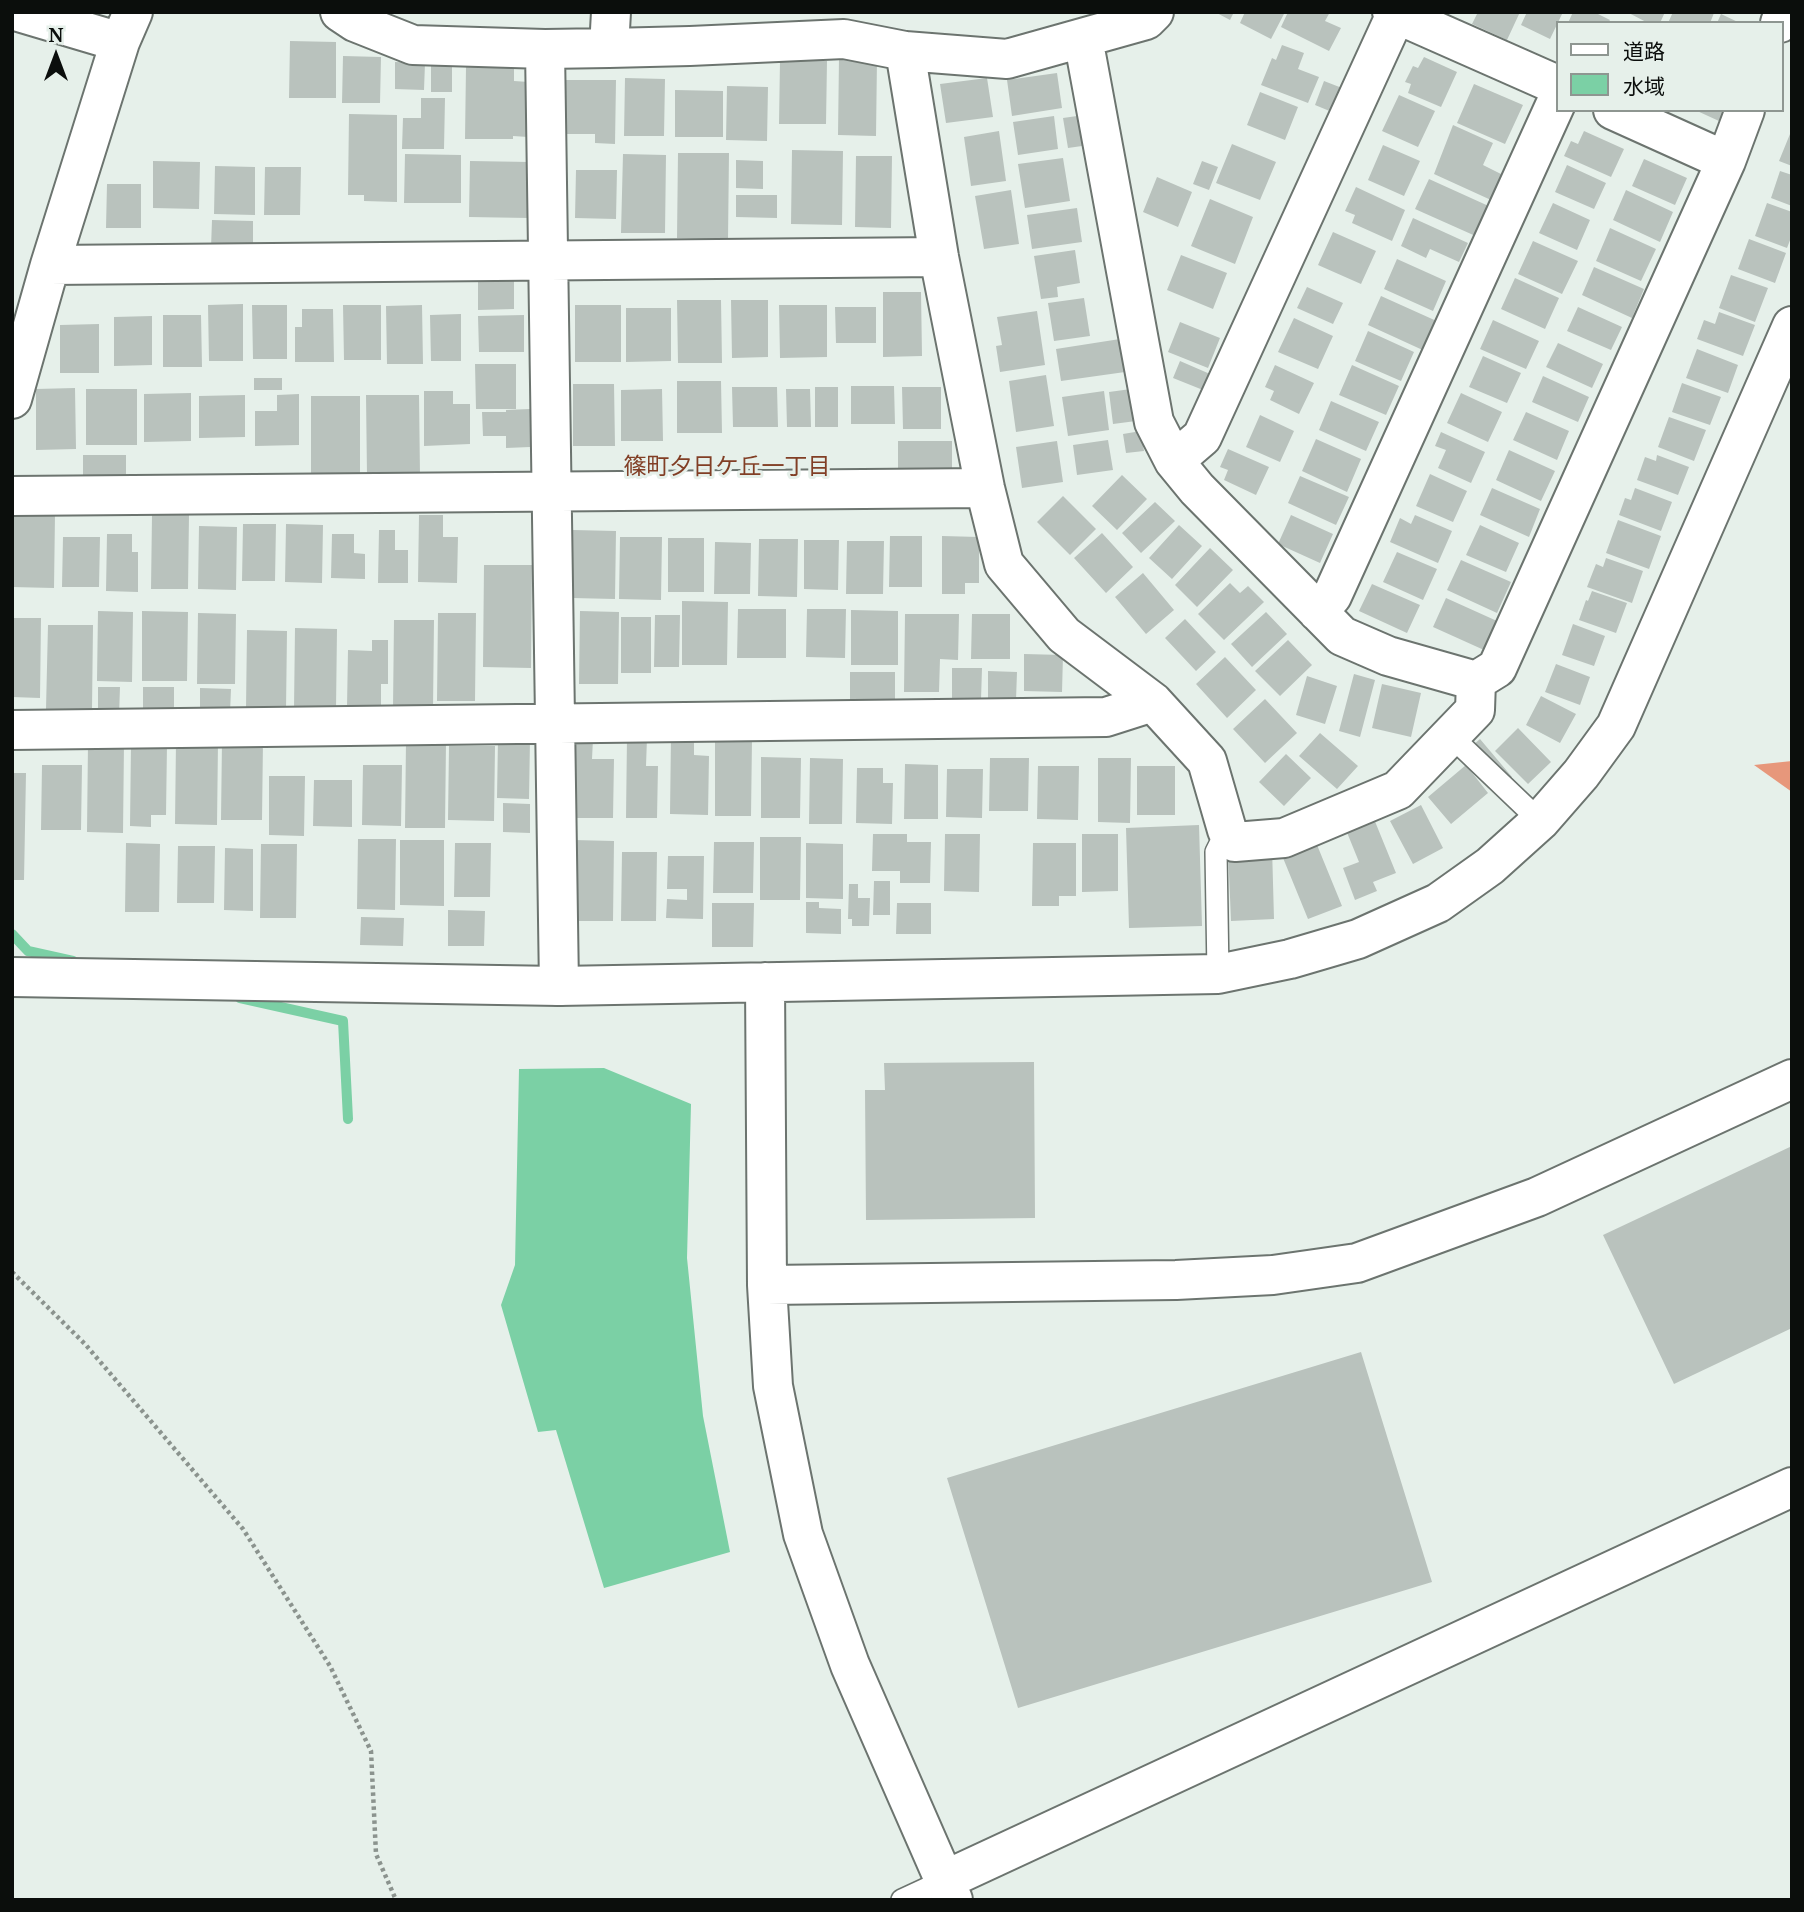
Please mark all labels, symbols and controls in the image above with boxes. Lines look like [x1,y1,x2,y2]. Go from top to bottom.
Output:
north arrow [21,21,91,91]
legend [1556,21,1783,112]
text: N [49,22,63,48]
text: 道路 [1623,37,1665,65]
text: 水域 [1623,72,1665,100]
district label: 篠町夕日ケ丘一丁目 [624,453,830,481]

